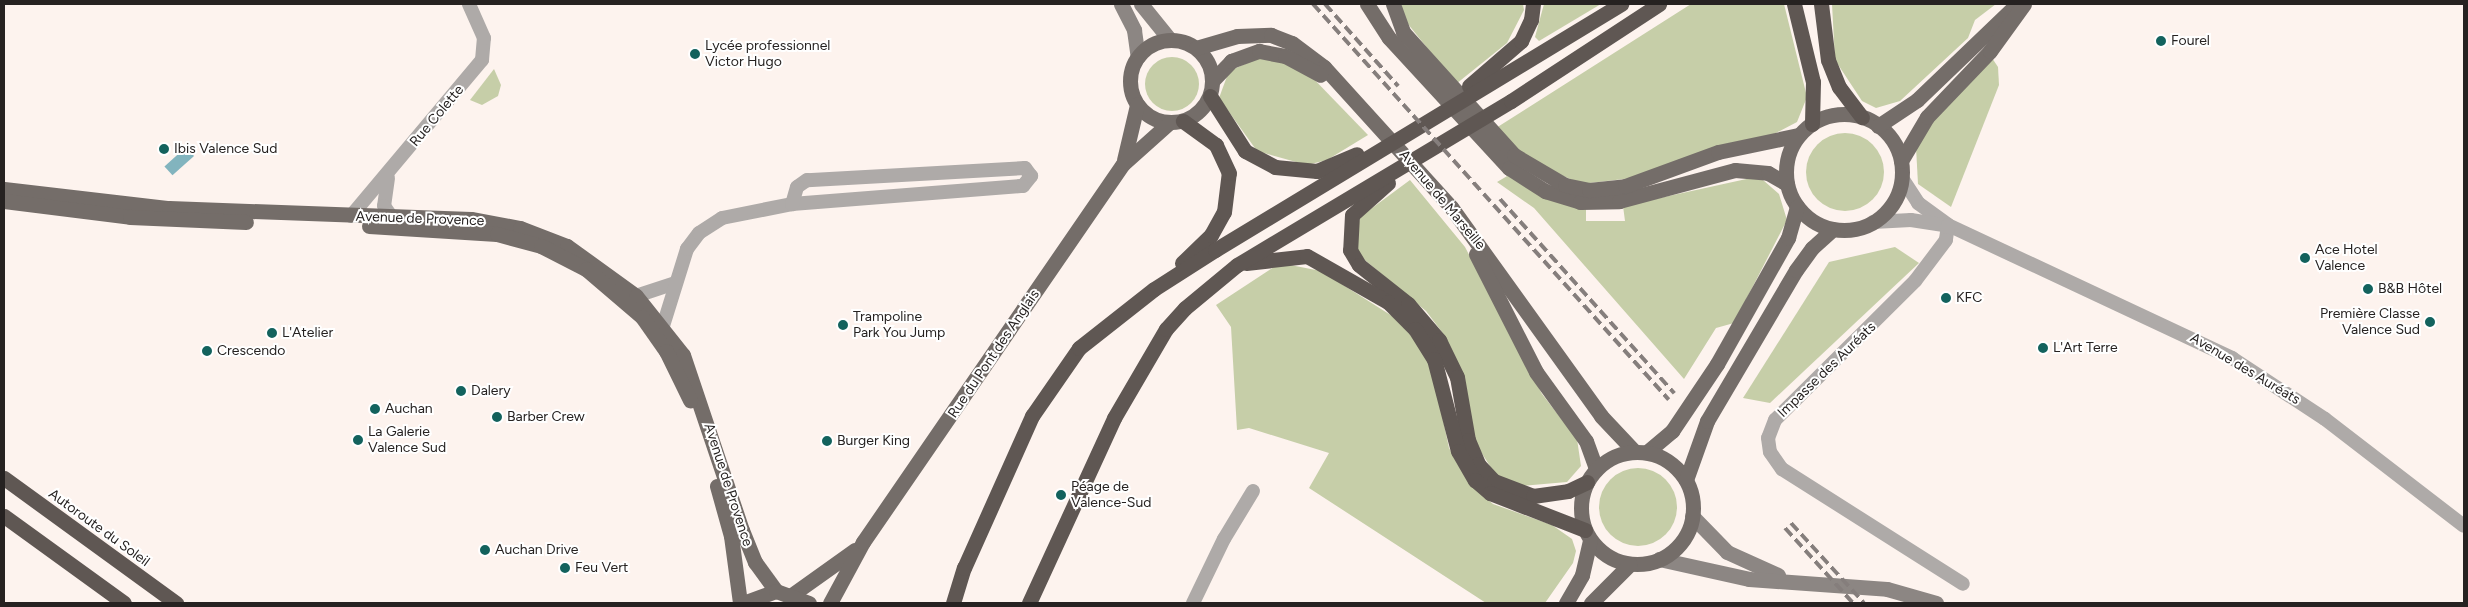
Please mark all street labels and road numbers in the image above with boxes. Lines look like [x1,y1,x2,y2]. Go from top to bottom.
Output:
street label: Rue Colette [407,82,467,150]
street label: Avenue de Marseille [1395,147,1489,253]
street label: Avenue de Provence [355,208,485,230]
street label: Rue du Pont des Anglais [945,287,1043,421]
street label: Impasse des Auréats [1775,319,1879,421]
street label: Avenue des Auréats [2187,330,2303,408]
street label: Avenue de Provence [700,421,756,549]
street label: Autoroute du Soleil [45,486,153,570]

